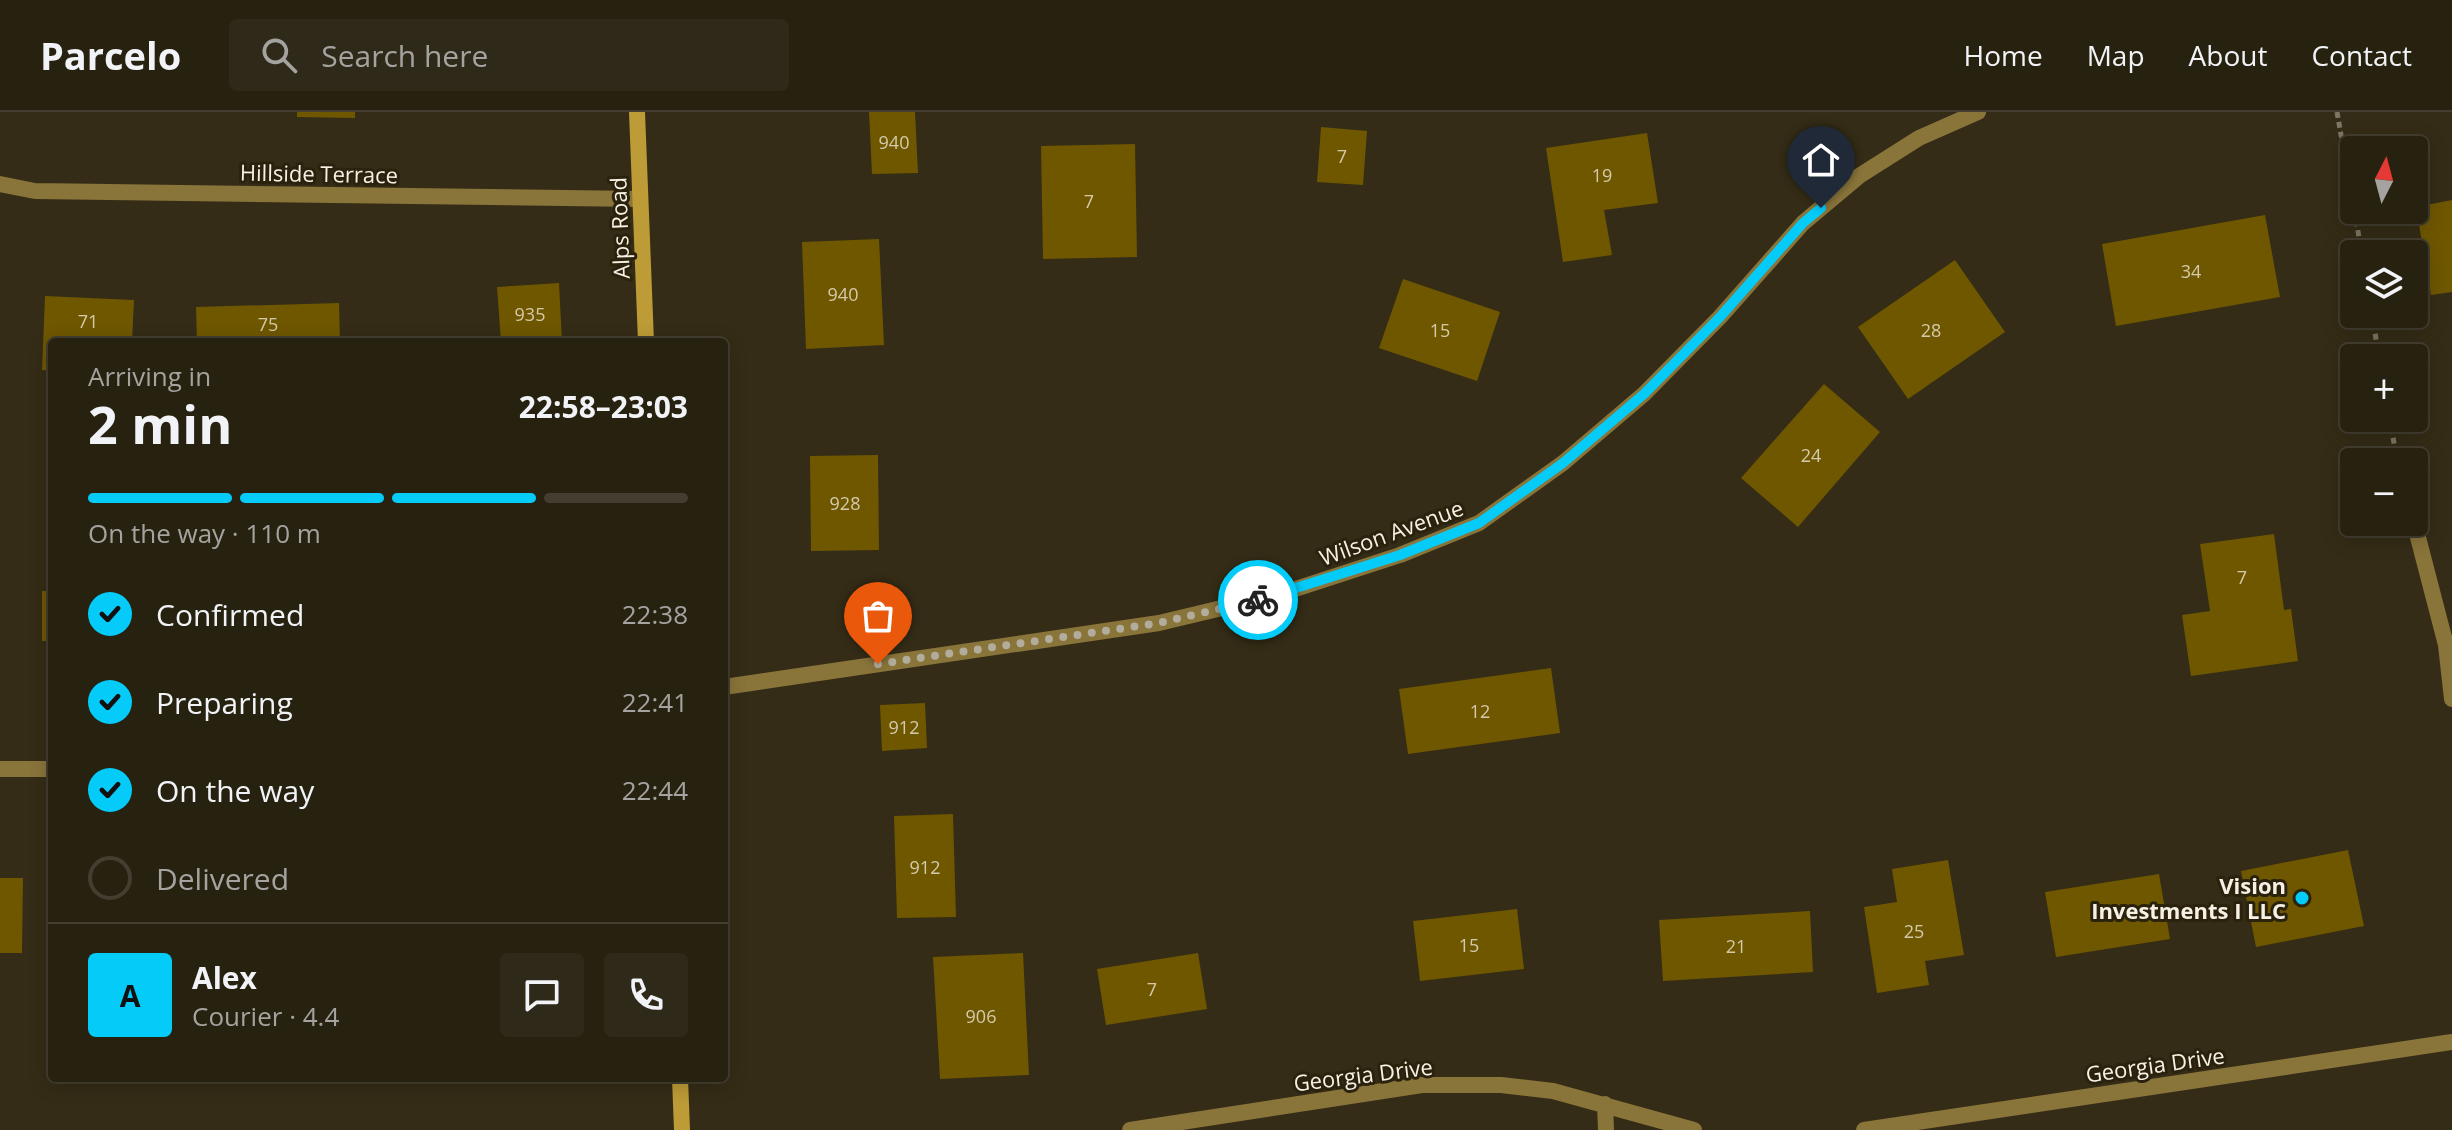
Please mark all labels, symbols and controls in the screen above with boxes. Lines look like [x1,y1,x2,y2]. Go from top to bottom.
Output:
search box [229,19,789,91]
text: Parcelo [40,29,181,81]
icon: search [257,33,301,77]
text: Search here [321,35,488,76]
text: Home [1964,36,2043,74]
text: Map [2087,36,2145,74]
text: About [2189,36,2267,74]
text: Contact [2311,36,2412,74]
pin [1787,126,1855,208]
house number: 940 [879,130,909,154]
north arrow [2340,136,2428,224]
map controls [2340,136,2428,536]
icon: home [1799,138,1843,182]
house number: 7 [1337,144,1347,168]
street label: Hillside Terrace [240,157,398,189]
house number: 19 [1592,163,1612,187]
street label: Alps Road [602,177,636,279]
house number: 7 [1084,189,1094,213]
button: layers [2340,240,2428,328]
house number: 34 [2181,259,2201,283]
house number: 940 [828,282,858,306]
house number: 935 [515,302,545,326]
house number: 71 [78,309,98,333]
house number: 75 [258,312,278,336]
house number: 15 [1430,318,1450,342]
house number: 28 [1921,318,1941,342]
button: + [2340,344,2428,432]
text: Arriving in [88,358,211,394]
text: 22:58–23:03 [519,386,688,427]
text: 2 min [88,388,232,459]
house number: 24 [1801,443,1821,467]
button: − [2340,448,2428,536]
house number: 928 [830,491,860,515]
street label: Wilson Avenue [1315,492,1467,572]
text: On the way · 110 m [88,515,321,551]
courier [1218,560,1298,640]
house number: 7 [2237,565,2247,589]
icon: bike [1236,578,1280,622]
pin [844,582,912,664]
icon: check [88,592,132,636]
text: Confirmed [156,594,304,635]
icon: bag [856,594,900,638]
text: 22:38 [622,596,688,632]
icon: check [88,680,132,724]
text: Preparing [156,682,293,723]
text: 22:41 [622,684,688,720]
house number: 12 [1470,699,1490,723]
house number: 912 [889,715,919,739]
icon: check [88,768,132,812]
text: On the way [156,770,314,811]
text: 22:44 [622,772,688,808]
house number: 912 [910,855,940,879]
text: Delivered [156,858,289,899]
place label: Vision Investments I LLC [2091,870,2286,925]
marker: Vision Investments I LLC [2293,889,2311,907]
house number: 25 [1904,919,1924,943]
house number: 15 [1459,933,1479,957]
house number: 21 [1726,934,1746,958]
button: chat [500,953,584,1037]
button: phone [604,953,688,1037]
text: Alex [192,957,257,998]
text: A [120,975,140,1016]
house number: 7 [1147,977,1157,1001]
text: Courier · 4.4 [192,998,339,1034]
house number: 906 [966,1004,996,1028]
street label: Georgia Drive [2084,1039,2226,1089]
street label: Georgia Drive [1292,1051,1434,1097]

